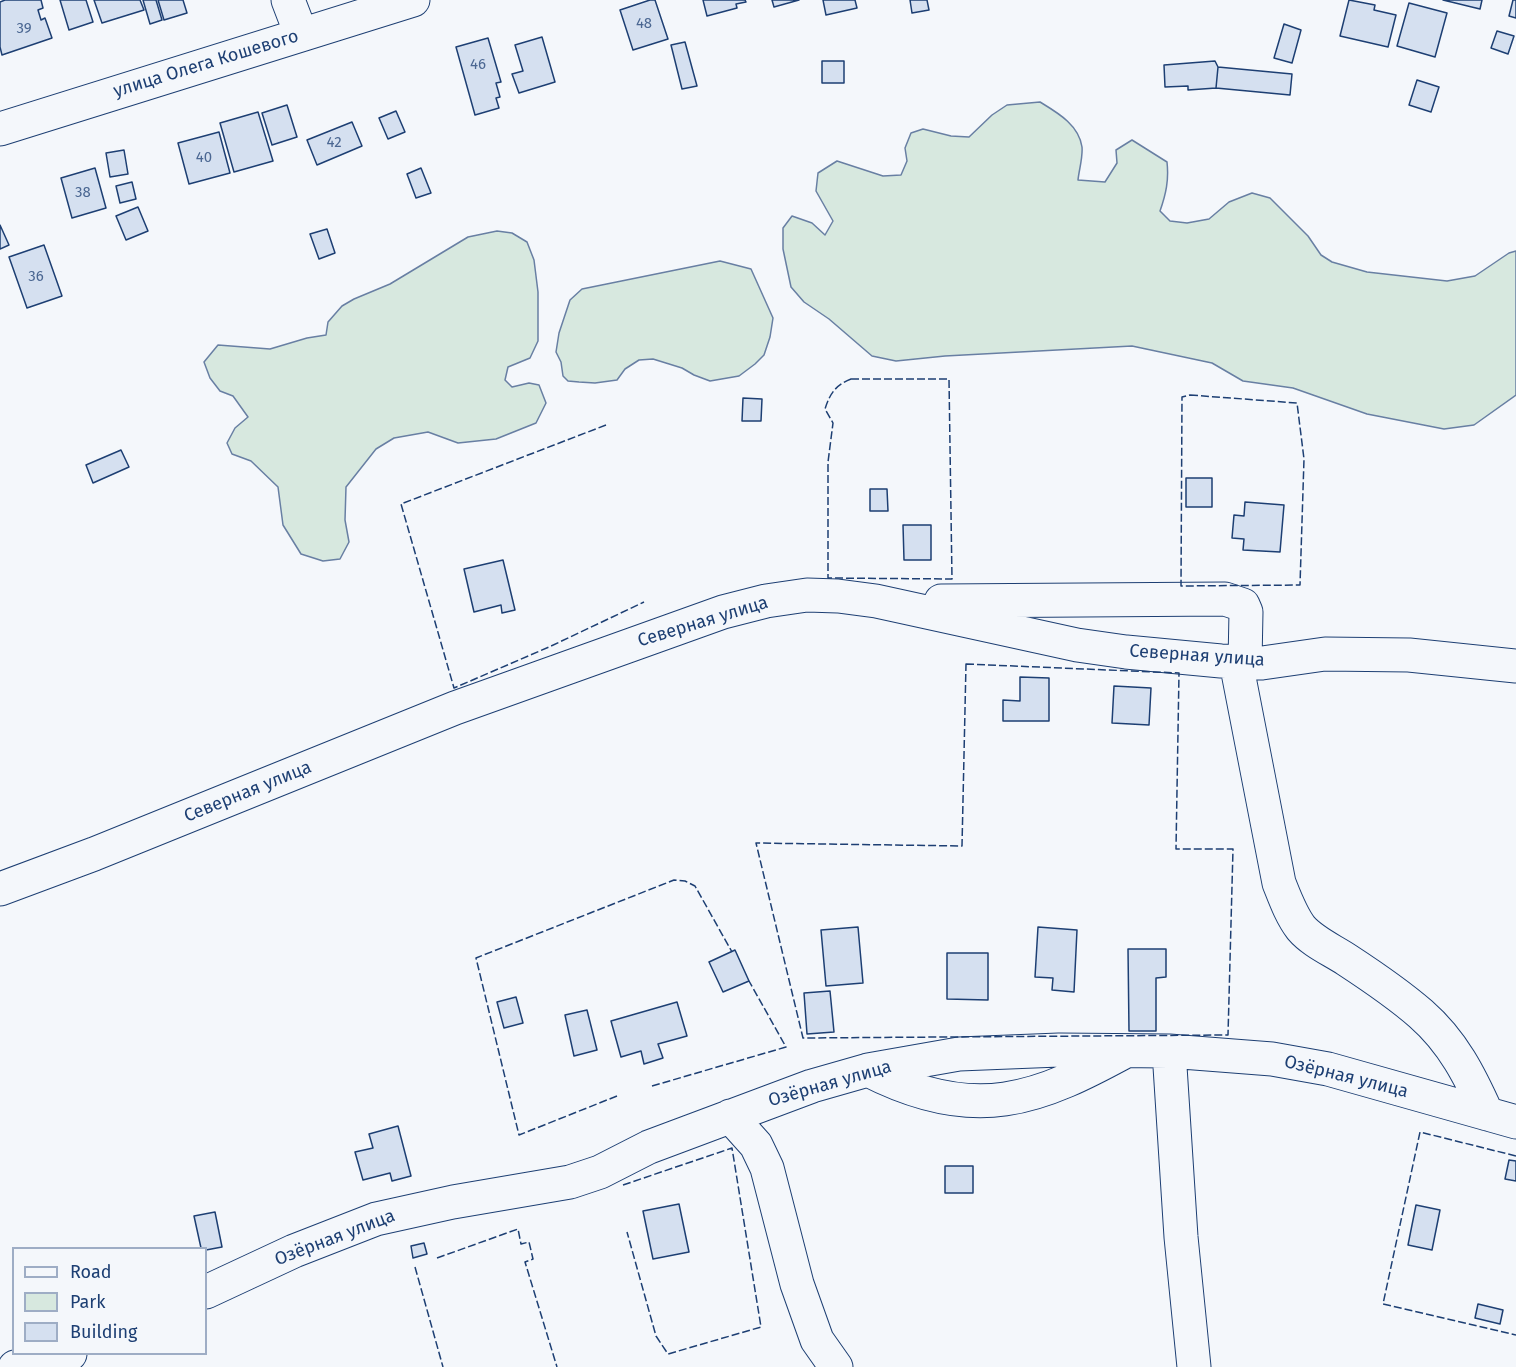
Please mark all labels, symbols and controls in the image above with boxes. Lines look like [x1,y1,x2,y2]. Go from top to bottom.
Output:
house number: 48 [636,15,652,33]
house number: 39 [16,20,32,38]
street label: улица Олега Кошевого [111,26,301,102]
house number: 46 [470,56,486,74]
house number: 42 [326,134,342,152]
house number: 40 [196,149,212,167]
house number: 38 [75,184,91,202]
house number: 36 [28,268,44,286]
street label: Северная улица [635,592,771,652]
street label: Северная улица [1129,641,1265,671]
street label: Северная улица [181,757,315,827]
street label: Озёрная улица [1282,1051,1410,1103]
street label: Озёрная улица [766,1056,894,1112]
street label: Озёрная улица [272,1205,398,1271]
legend [12,1247,207,1355]
text: Road [70,1261,112,1283]
text: Park [70,1291,105,1313]
text: Building [70,1321,137,1343]

